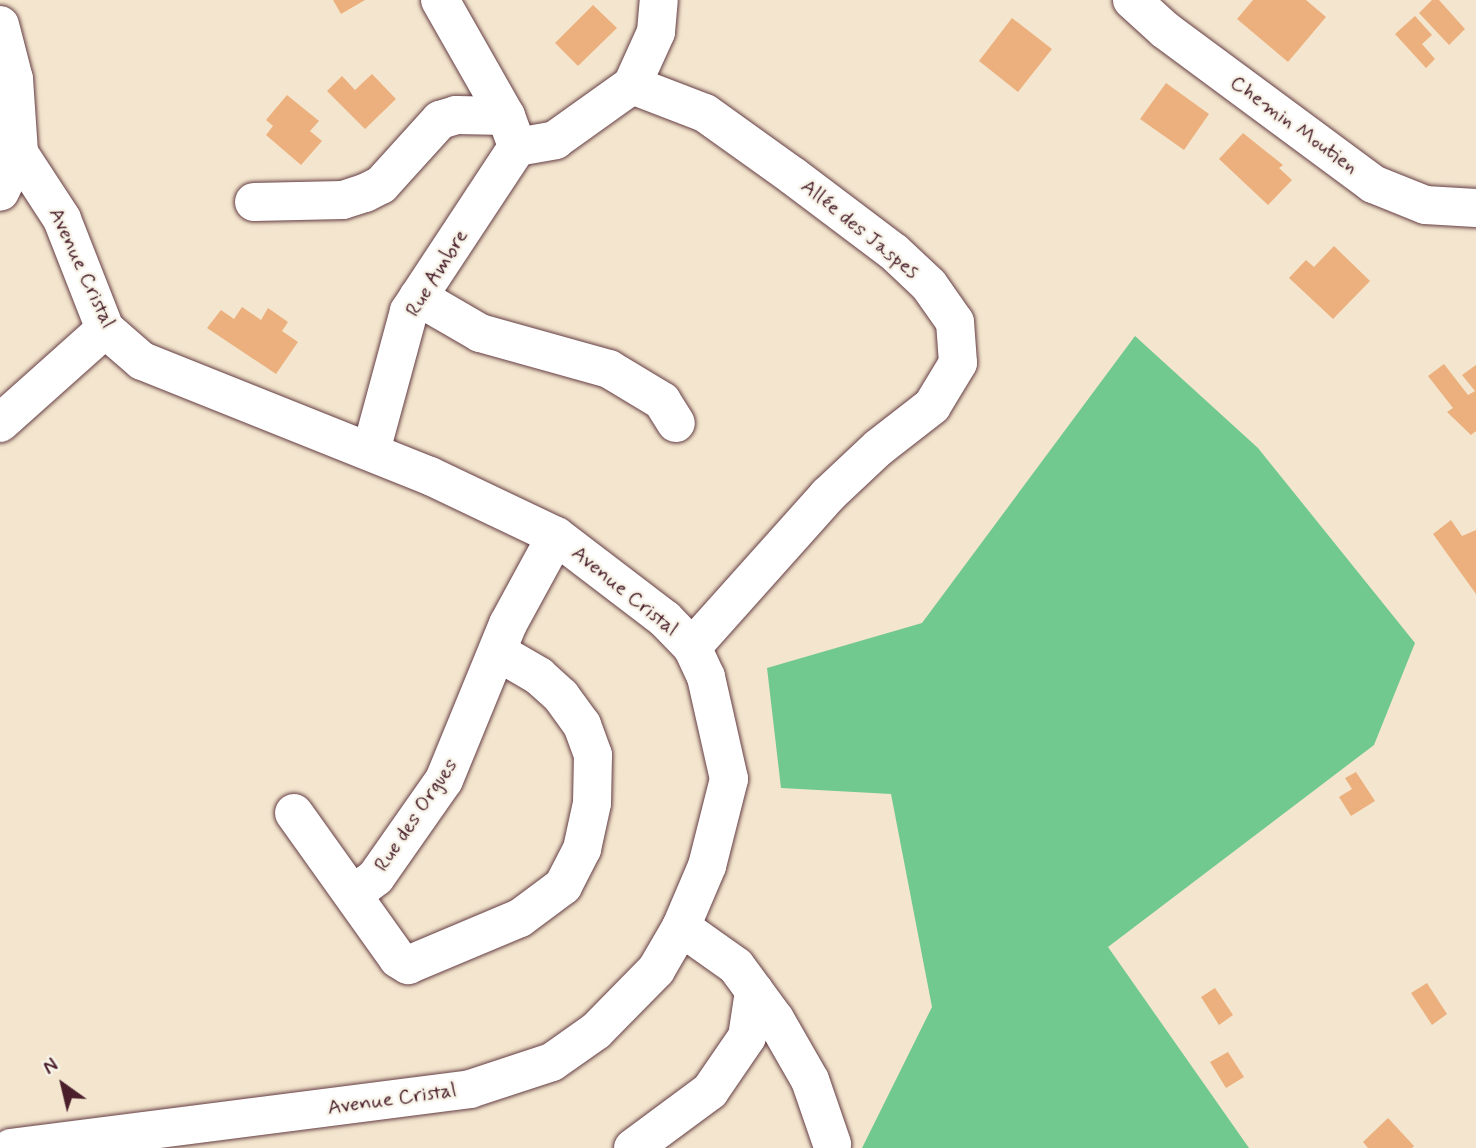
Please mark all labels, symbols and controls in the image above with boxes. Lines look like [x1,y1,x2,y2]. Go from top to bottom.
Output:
street label: Chemin Moutien [1226,71,1362,179]
street label: Allée des Jaspes [796,174,924,284]
street label: Avenue Cristal [43,204,121,332]
street label: Rue Ambre [400,224,474,322]
street label: Avenue Cristal [567,540,683,642]
street label: Rue des Orgues [369,754,463,876]
north arrow [28,1050,98,1120]
text: N [39,1053,63,1081]
street label: Avenue Cristal [326,1077,458,1121]

